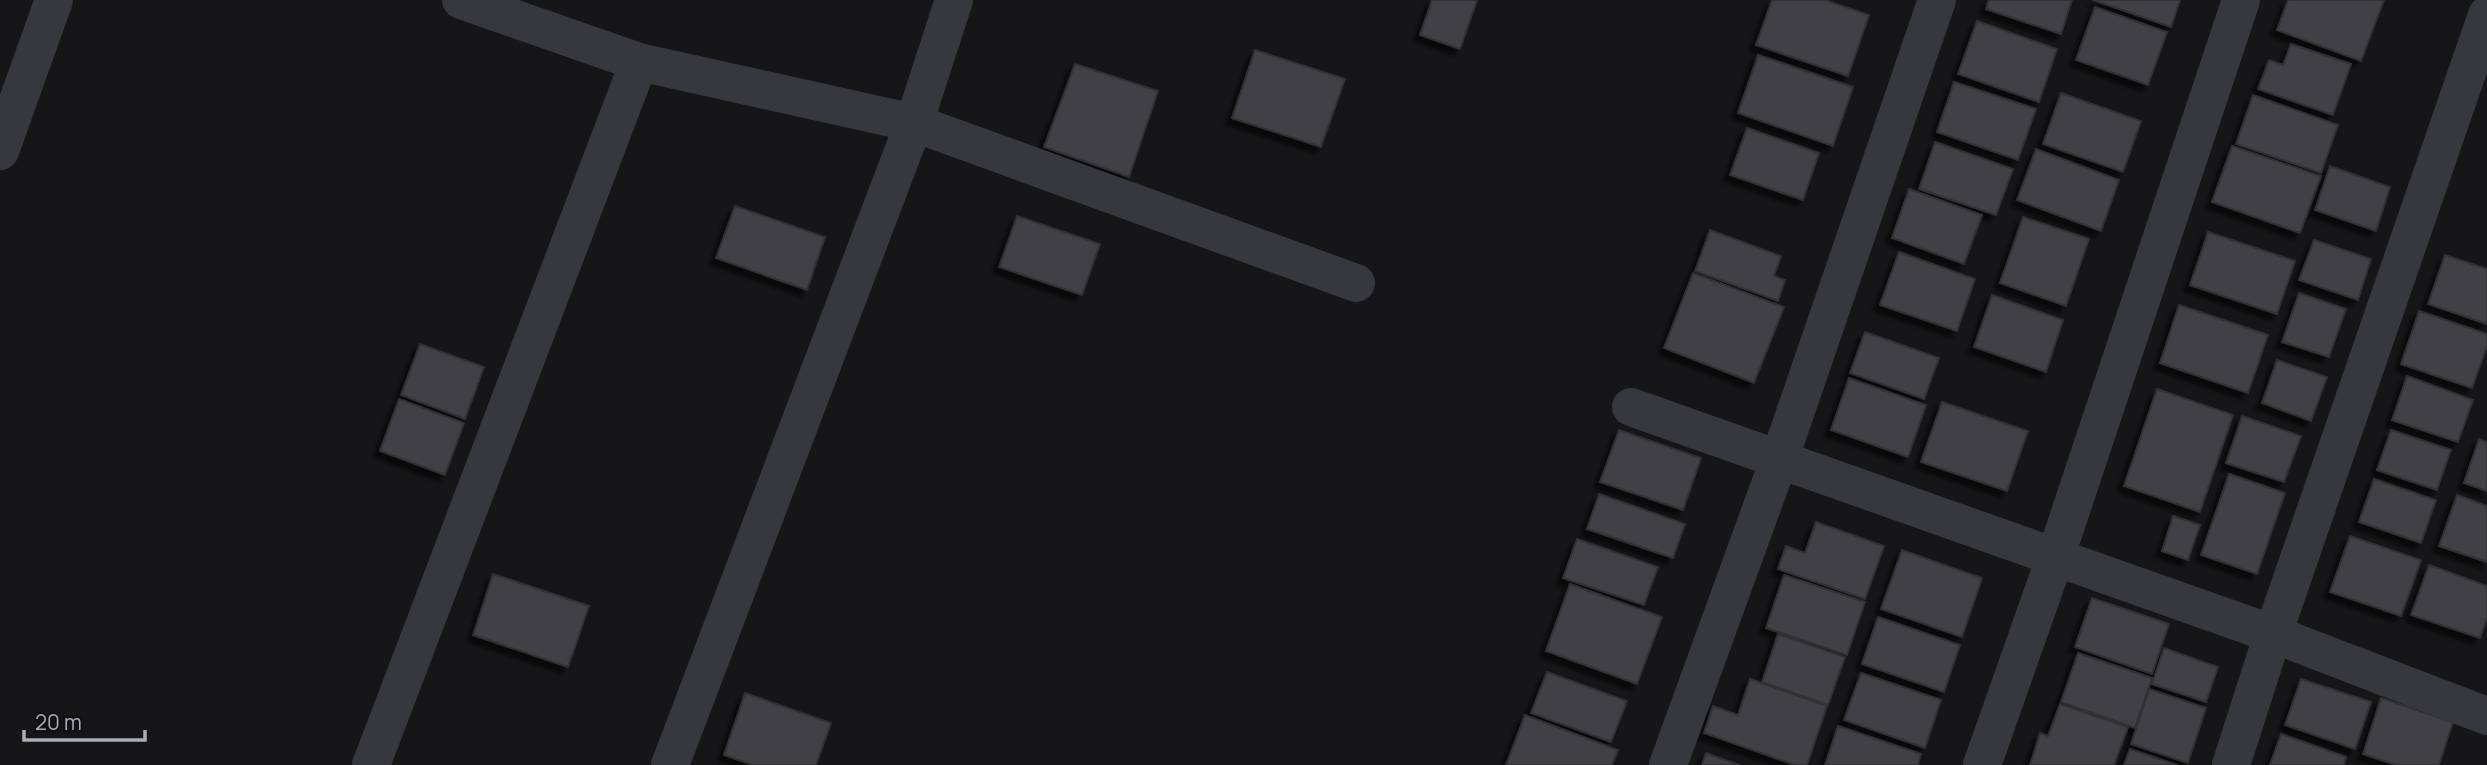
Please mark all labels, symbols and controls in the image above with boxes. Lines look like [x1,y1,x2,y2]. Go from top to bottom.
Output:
scale bar [24,698,145,742]
text: 20 m [35,708,82,736]

